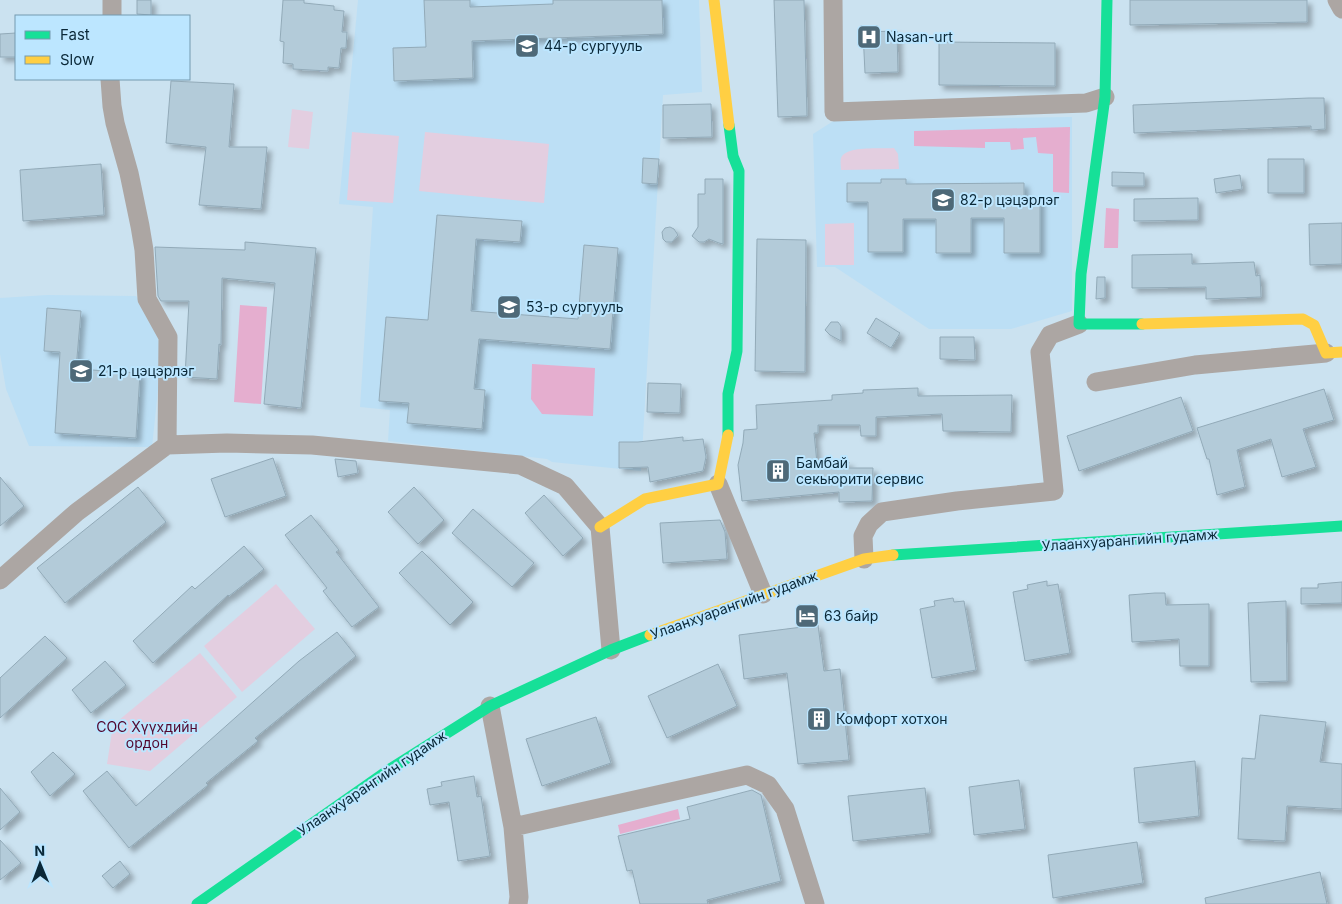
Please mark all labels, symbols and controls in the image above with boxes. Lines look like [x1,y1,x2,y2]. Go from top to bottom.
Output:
legend [15,15,190,80]
hospital icon: Nasan-urt [856,24,882,50]
text: Fast [60,25,90,44]
place label: Nasan-urt [886,28,953,45]
school or university icon: 44-р сургууль [514,33,540,59]
place label: 44-р сургууль [544,37,643,54]
text: Slow [60,50,94,69]
school or university icon: 82-р цэцэрлэг [930,187,956,213]
place label: 82-р цэцэрлэг [960,191,1059,208]
school or university icon: 53-р сургууль [496,294,522,320]
place label: 53-р сургууль [526,298,624,315]
school or university icon: 21-р цэцэрлэг [68,358,94,384]
place label: 21-р цэцэрлэг [98,362,194,379]
place label: Бамбай секьюрити сервис [796,454,924,487]
building icon: Бамбай секьюрити сервис [765,458,791,484]
street label: Улаанхуарангийн гудамж [1041,525,1219,554]
street label: Улаанхуарангийн гудамж [648,566,820,643]
hotel icon: 63 байр [794,603,820,629]
place label: 63 байр [824,607,878,624]
building icon: Комфорт хотхон [806,706,832,732]
place label: Комфорт хотхон [836,710,948,727]
park label: СОС Хүүхдийн ордон [96,718,198,751]
street label: Улаанхуарангийн гудамж [294,726,450,839]
north arrow [15,839,65,889]
text: N [34,842,45,859]

